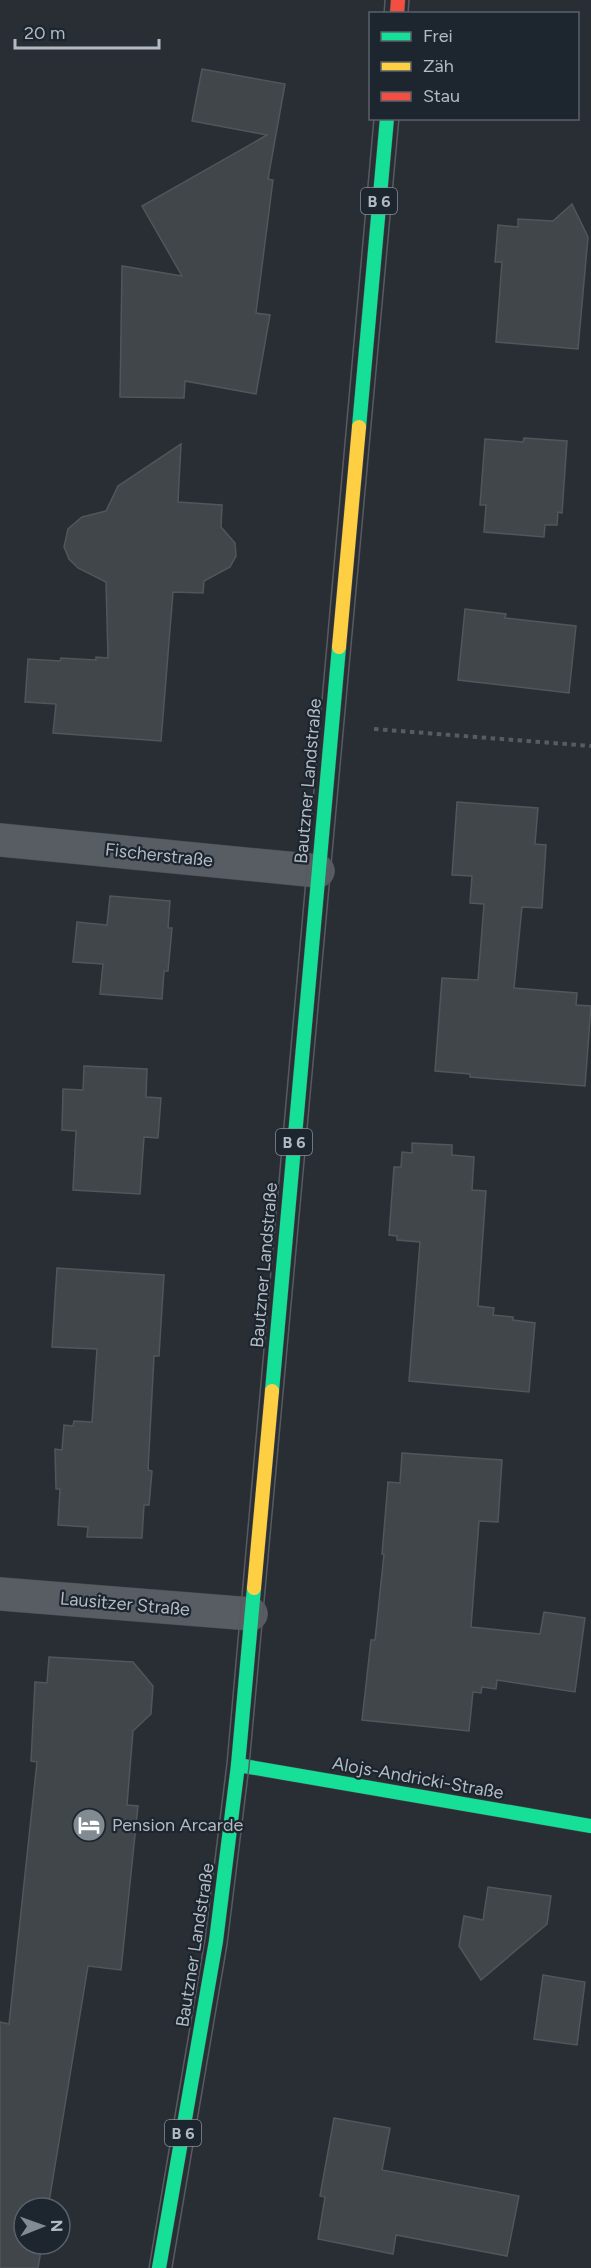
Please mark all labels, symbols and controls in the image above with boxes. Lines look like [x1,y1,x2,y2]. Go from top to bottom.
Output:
scale bar [15,12,159,50]
legend [369,12,579,120]
text: 20 m [24,22,65,44]
text: Frei [423,25,453,47]
text: Zäh [423,55,454,77]
text: Stau [423,85,460,107]
road number: B 6 [361,188,397,214]
street label: Bautzner Landstraße [290,697,326,865]
street label: Fischerstraße [104,838,214,872]
road number: B 6 [276,1129,312,1155]
street label: Bautzner Landstraße [246,1181,282,1349]
street label: Lausitzer Straße [59,1587,191,1621]
street label: Alojs-Andricki-Straße [331,1752,506,1804]
hotel icon: Pension Arcarde [71,1807,107,1843]
place label: Pension Arcarde [112,1814,243,1836]
street label: Bautzner Landstraße [171,1861,219,2029]
road number: B 6 [165,2120,201,2146]
north arrow [12,2196,72,2256]
text: N [47,2219,66,2232]

